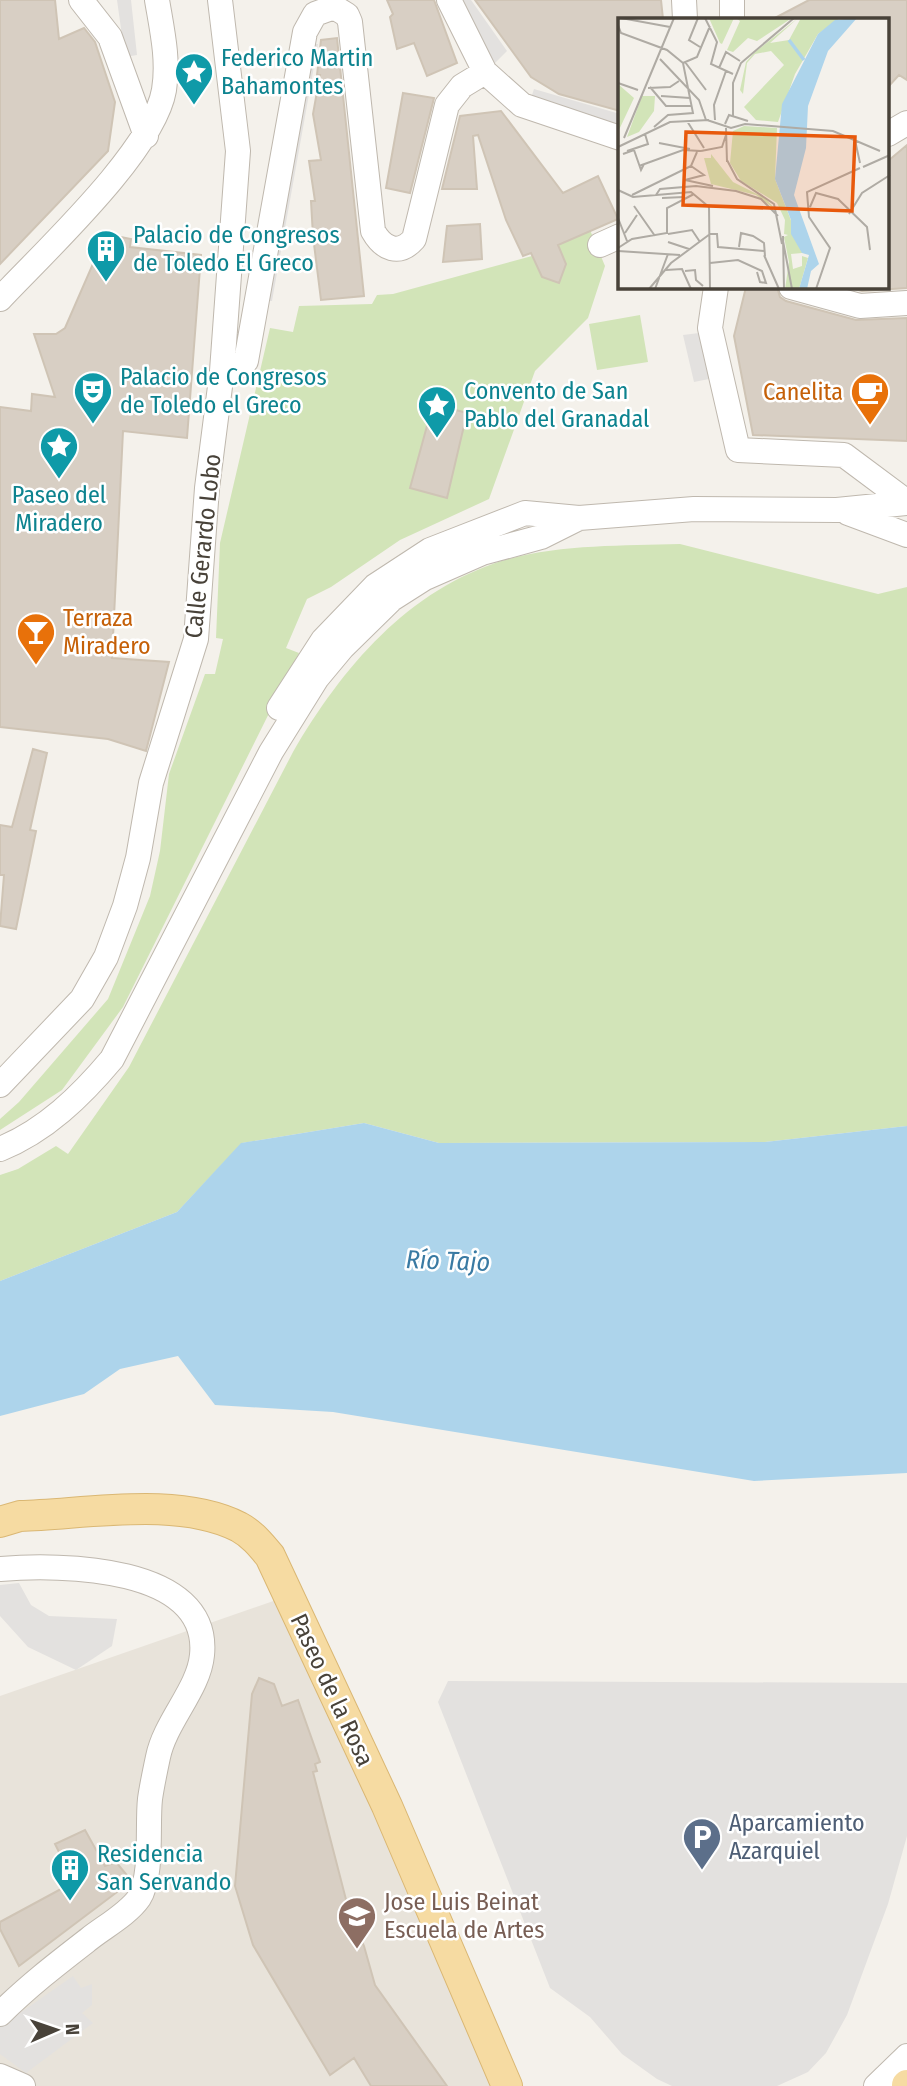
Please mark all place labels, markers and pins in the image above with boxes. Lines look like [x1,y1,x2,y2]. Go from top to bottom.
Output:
place label: Federico Martin Bahamontes [221,44,374,100]
place icon: Federico Martin Bahamontes [173,51,215,106]
place label: Palacio de Congresos de Toledo El Greco [133,221,340,277]
building icon: Palacio de Congresos de Toledo El Greco [85,228,127,283]
place label: Palacio de Congresos de Toledo el Greco [120,363,327,419]
theatre icon: Palacio de Congresos de Toledo el Greco [72,370,114,425]
cafe icon: Canelita [849,371,891,426]
place label: Convento de San Pablo del Granadal [464,377,649,433]
place label: Canelita [763,378,843,406]
place icon: Convento de San Pablo del Granadal [416,384,458,439]
place icon: Paseo del Miradero [38,425,80,480]
place label: Paseo del Miradero [12,481,106,537]
place label: Terraza Miradero [63,604,151,660]
bar icon: Terraza Miradero [15,611,57,666]
place label: Aparcamiento Azarquiel [729,1809,865,1865]
parking icon: Aparcamiento Azarquiel [681,1816,723,1871]
place label: Residencia San Servando [97,1840,231,1896]
building icon: Residencia San Servando [49,1847,91,1902]
place label: Jose Luis Beinat Escuela de Artes [384,1888,544,1944]
school or university icon: Jose Luis Beinat Escuela de Artes [336,1895,378,1950]

